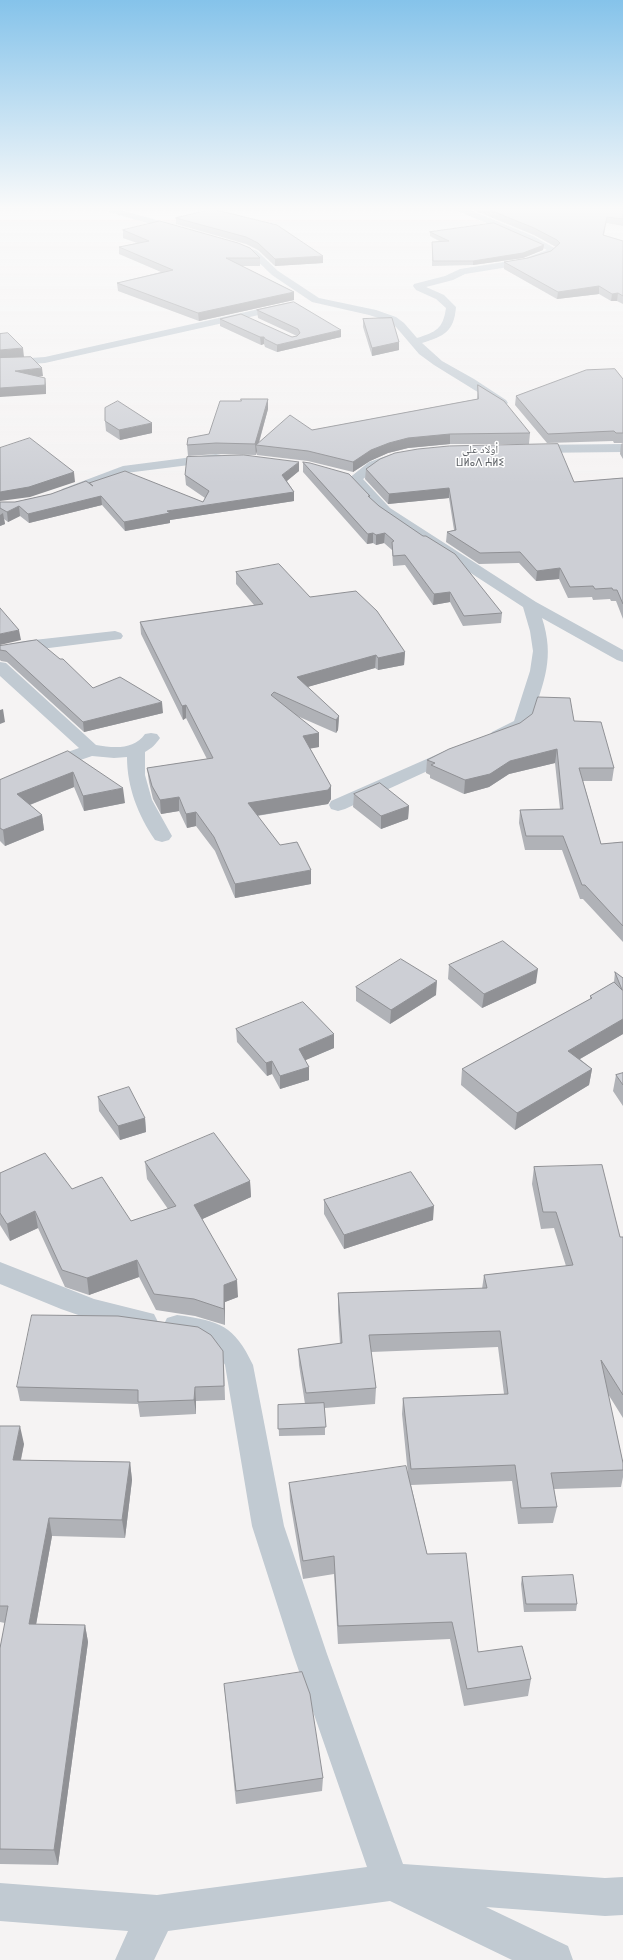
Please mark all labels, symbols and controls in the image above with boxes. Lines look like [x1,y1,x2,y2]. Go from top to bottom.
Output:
district label: أولاد علي ⵡⵍⴰⴷ ⵄⵍⵉ [456,443,504,469]

